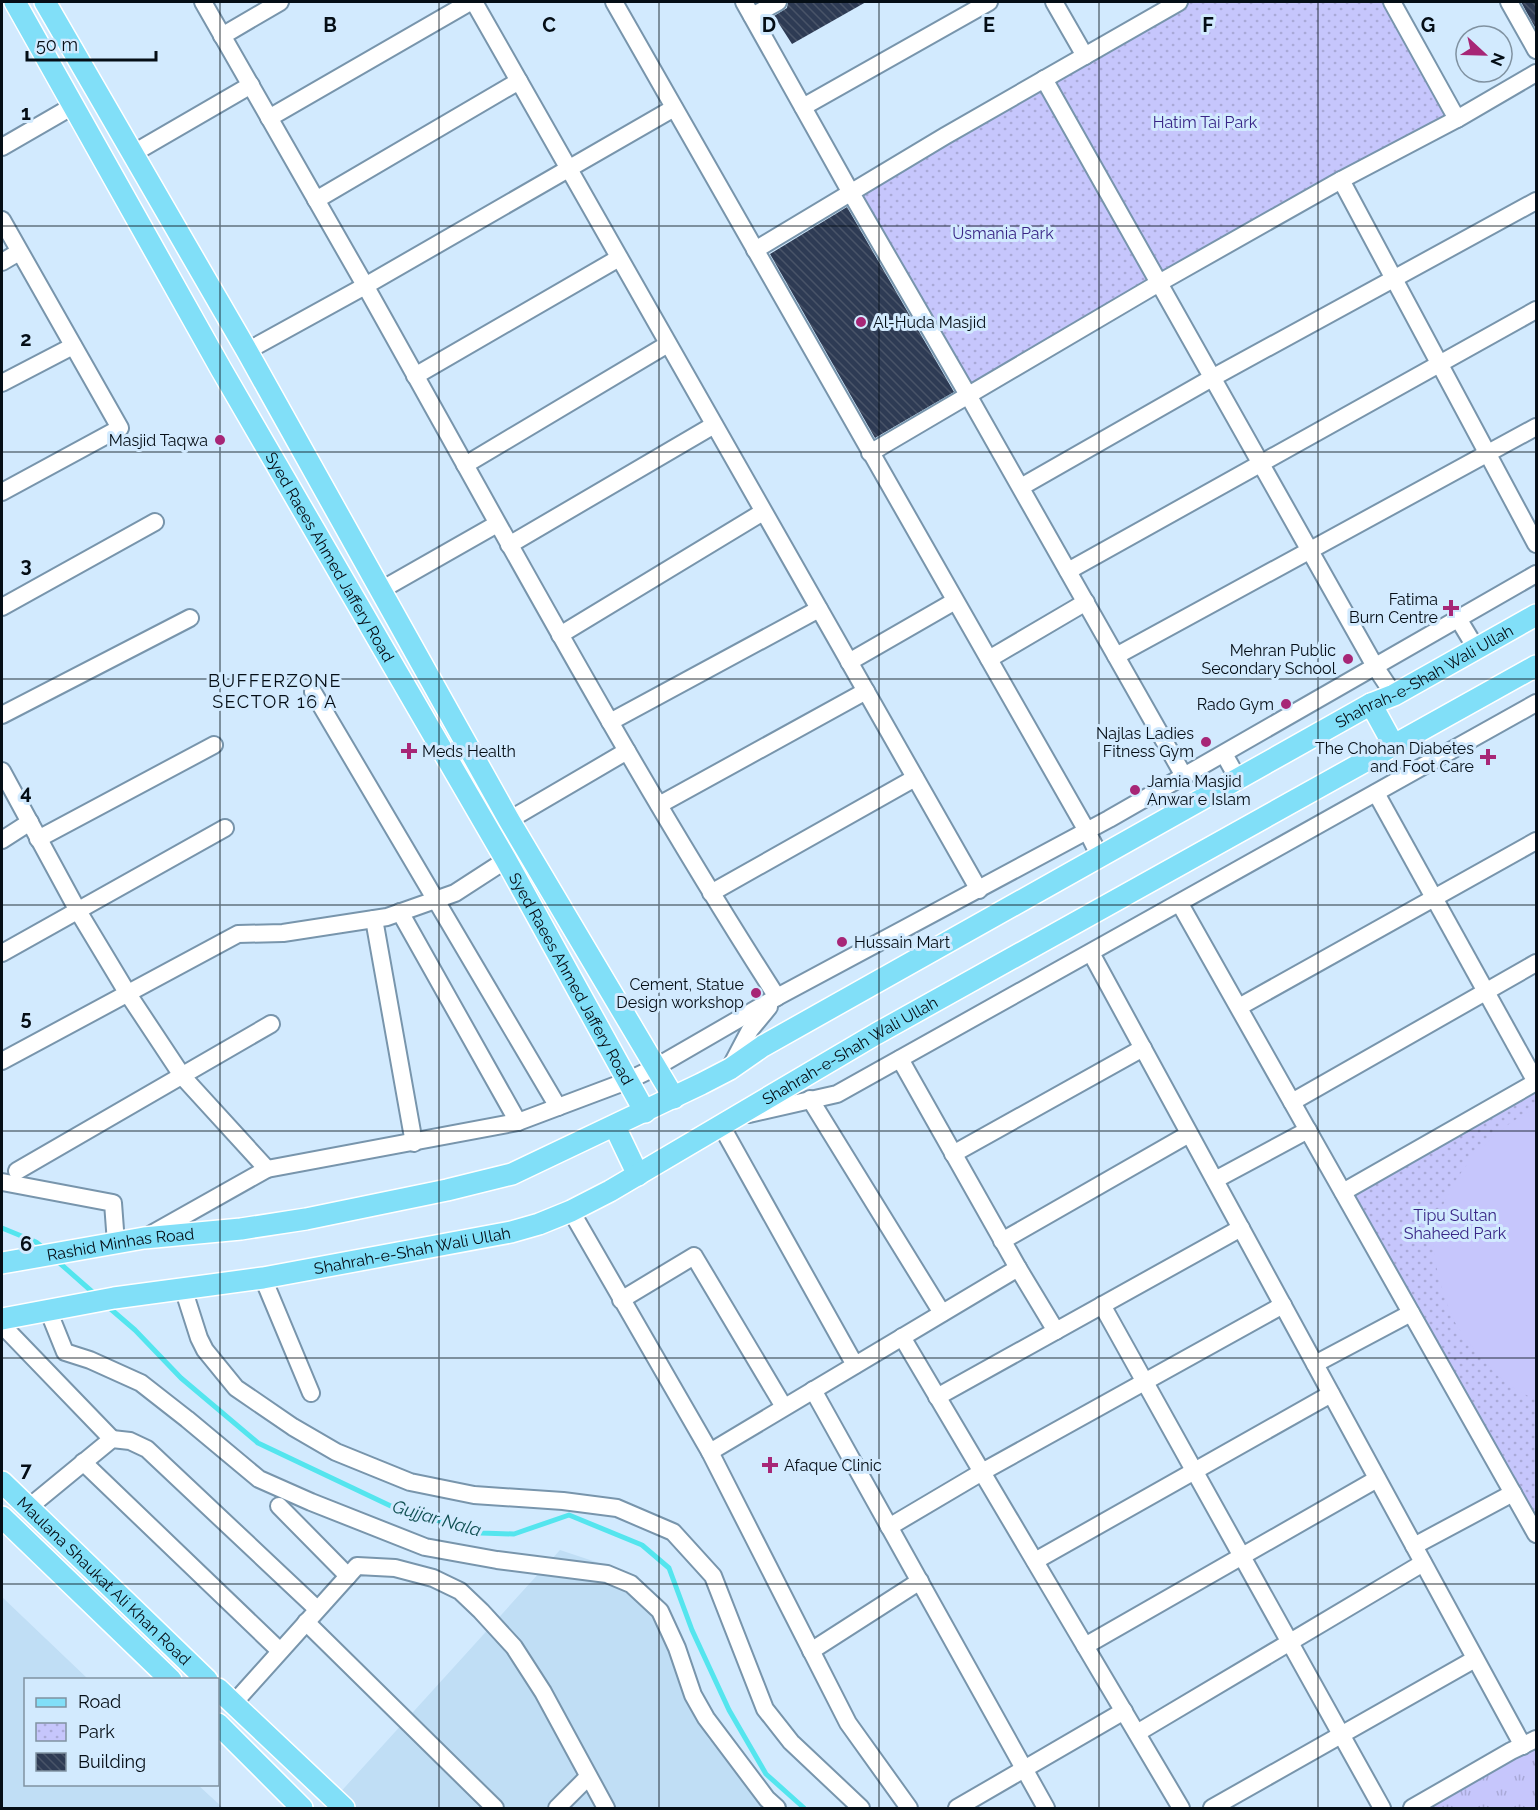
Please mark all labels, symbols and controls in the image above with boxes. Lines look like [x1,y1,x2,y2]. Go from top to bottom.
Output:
text: B [323,13,337,37]
text: C [542,13,556,37]
text: D [762,13,776,37]
text: E [983,13,995,37]
text: F [1202,13,1214,37]
text: G [1421,13,1435,37]
scale bar [27,24,156,62]
north arrow [1454,24,1514,84]
text: 50 m [36,34,78,55]
text: N [1486,50,1509,69]
text: 1 [21,101,31,125]
park label: Hatim Tai Park [1153,113,1258,132]
park label: Usmania Park [952,224,1054,243]
place label: Al-Huda Masjid [873,313,986,332]
marker: Al-Huda Masjid [854,315,868,329]
text: 2 [20,327,32,351]
place label: Masjid Taqwa [109,431,208,450]
marker: Masjid Taqwa [213,433,227,447]
street label: Syed Raees Ahmed Jaffery Road [262,448,398,665]
text: 3 [20,553,32,577]
place label: Fatima Burn Centre [1349,590,1438,627]
marker: Fatima Burn Centre [1442,599,1460,617]
street label: Shahrah-e-Shah Wali Ullah [1332,620,1516,732]
place label: Mehran Public Secondary School [1202,641,1337,678]
marker: Mehran Public Secondary School [1341,652,1355,666]
district label: BUFFERZONE SECTOR 16 A [208,670,342,712]
place label: Rado Gym [1197,695,1274,714]
marker: Rado Gym [1279,697,1293,711]
place label: Najlas Ladies Fitness Gym [1096,724,1194,761]
marker: Najlas Ladies Fitness Gym [1199,735,1213,749]
place label: The Chohan Diabetes and Foot Care [1315,739,1474,776]
marker: Meds Health [400,742,418,760]
place label: Meds Health [422,742,516,761]
marker: The Chohan Diabetes and Foot Care [1479,748,1497,766]
place label: Jamia Masjid Anwar e Islam [1147,772,1251,809]
text: 4 [20,780,32,804]
marker: Jamia Masjid Anwar e Islam [1128,783,1142,797]
street label: Syed Raees Ahmed Jaffery Road [505,869,638,1088]
place label: Hussain Mart [854,933,951,952]
marker: Hussain Mart [835,935,849,949]
place label: Cement, Statue Design workshop [616,975,744,1012]
marker: Cement, Statue Design workshop [749,986,763,1000]
street label: Shahrah-e-Shah Wali Ullah [759,992,941,1109]
text: 5 [20,1006,32,1030]
park label: Tipu Sultan Shaheed Park [1404,1206,1507,1243]
street label: Shahrah-e-Shah Wali Ullah [312,1223,512,1278]
street label: Rashid Minhas Road [45,1224,195,1264]
text: 6 [20,1232,32,1256]
marker: Afaque Clinic [761,1456,779,1474]
place label: Afaque Clinic [784,1456,882,1475]
text: 7 [20,1458,32,1482]
street label: Maulana Shaukat Ali Khan Road [13,1493,195,1669]
water label: Gujjar Nala [390,1495,484,1541]
legend [24,1678,219,1786]
text: Road [78,1691,121,1712]
text: Park [78,1721,115,1742]
text: Building [78,1751,146,1772]

